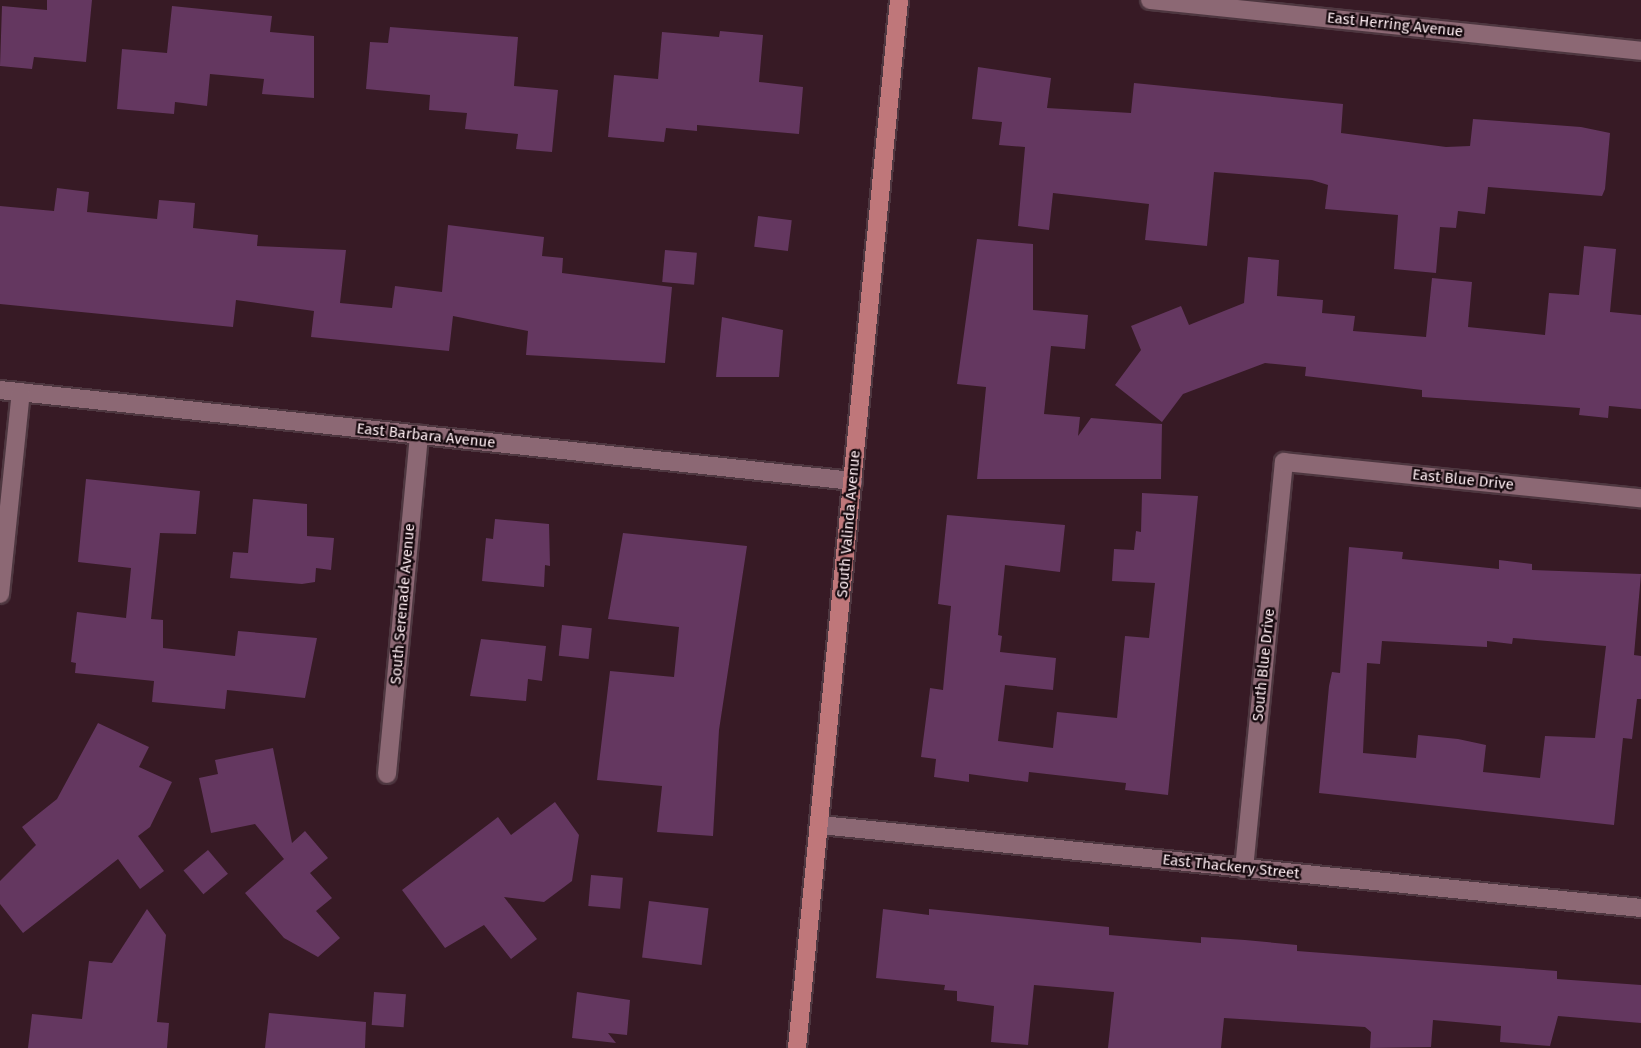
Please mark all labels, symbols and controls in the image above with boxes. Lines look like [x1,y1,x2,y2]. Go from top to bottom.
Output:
street label: East Herring Avenue [1326,9,1464,41]
street label: East Barbara Avenue [356,420,496,452]
street label: South Valinda Avenue [834,450,864,598]
street label: East Blue Drive [1411,466,1515,494]
street label: South Serenade Avenue [387,523,419,685]
street label: South Blue Drive [1249,608,1279,722]
street label: East Thackery Street [1162,851,1300,883]

